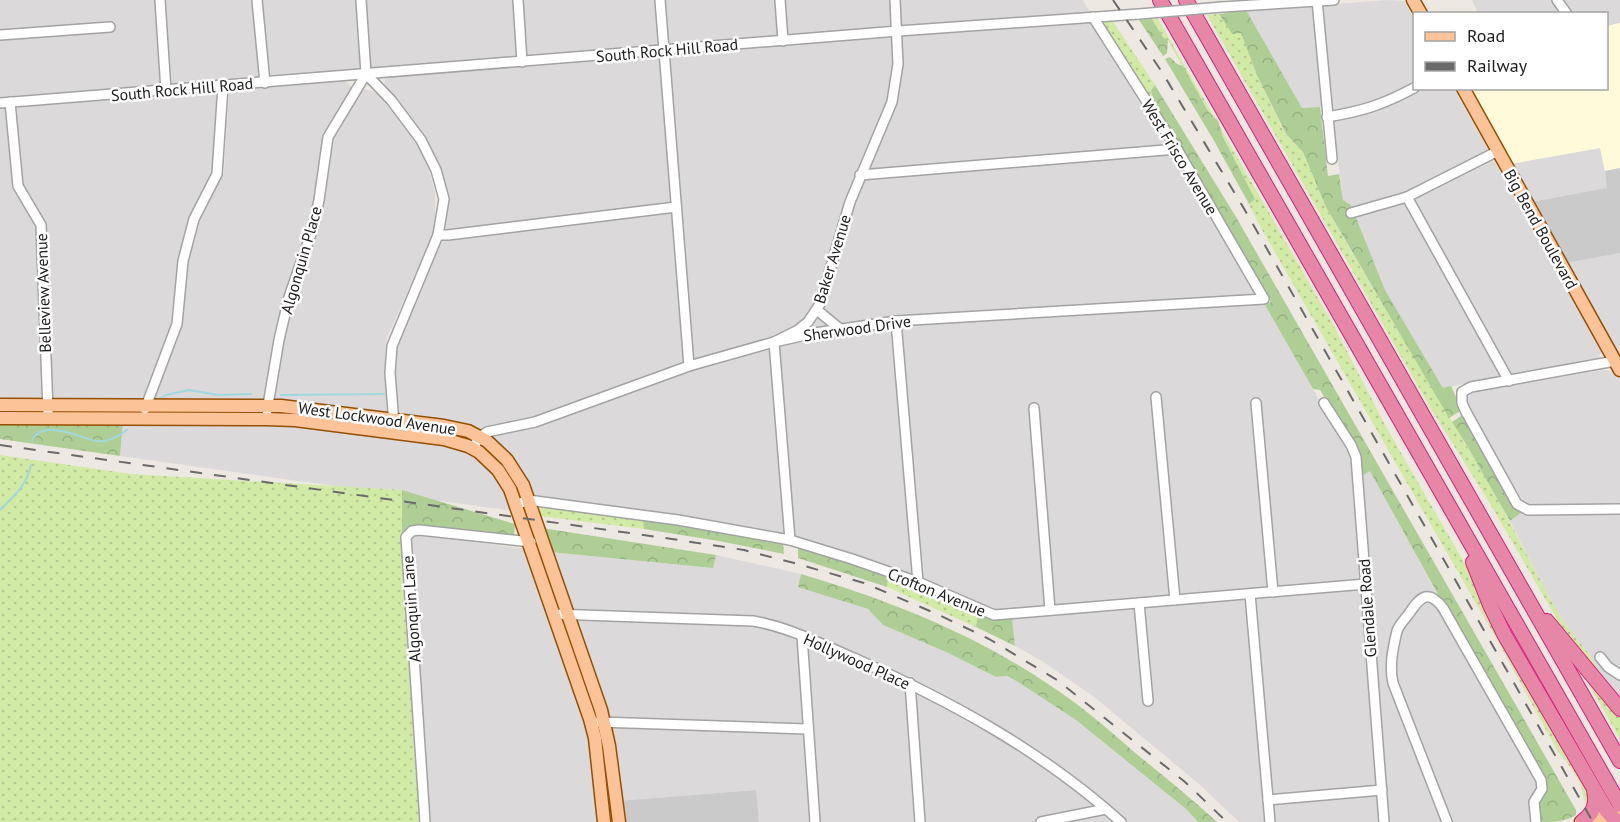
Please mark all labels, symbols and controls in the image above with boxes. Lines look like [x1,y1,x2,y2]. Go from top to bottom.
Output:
legend [1413,12,1608,90]
text: Road [1467,24,1505,47]
street label: South Rock Hill Road [595,34,739,66]
text: Railway [1467,54,1528,77]
street label: South Rock Hill Road [110,73,254,105]
street label: West Frisco Avenue [1138,96,1222,218]
street label: Big Bend Boulevard [1500,165,1582,293]
street label: Algonquin Place [276,204,326,316]
street label: Baker Avenue [809,212,855,306]
street label: Belleview Avenue [31,233,55,353]
street label: Sherwood Drive [802,311,912,345]
street label: West Lockwood Avenue [297,397,457,439]
street label: Algonquin Lane [397,555,425,663]
street label: Glendale Road [1354,558,1380,658]
street label: Crofton Avenue [885,563,989,621]
street label: Hollywood Place [801,629,913,693]

